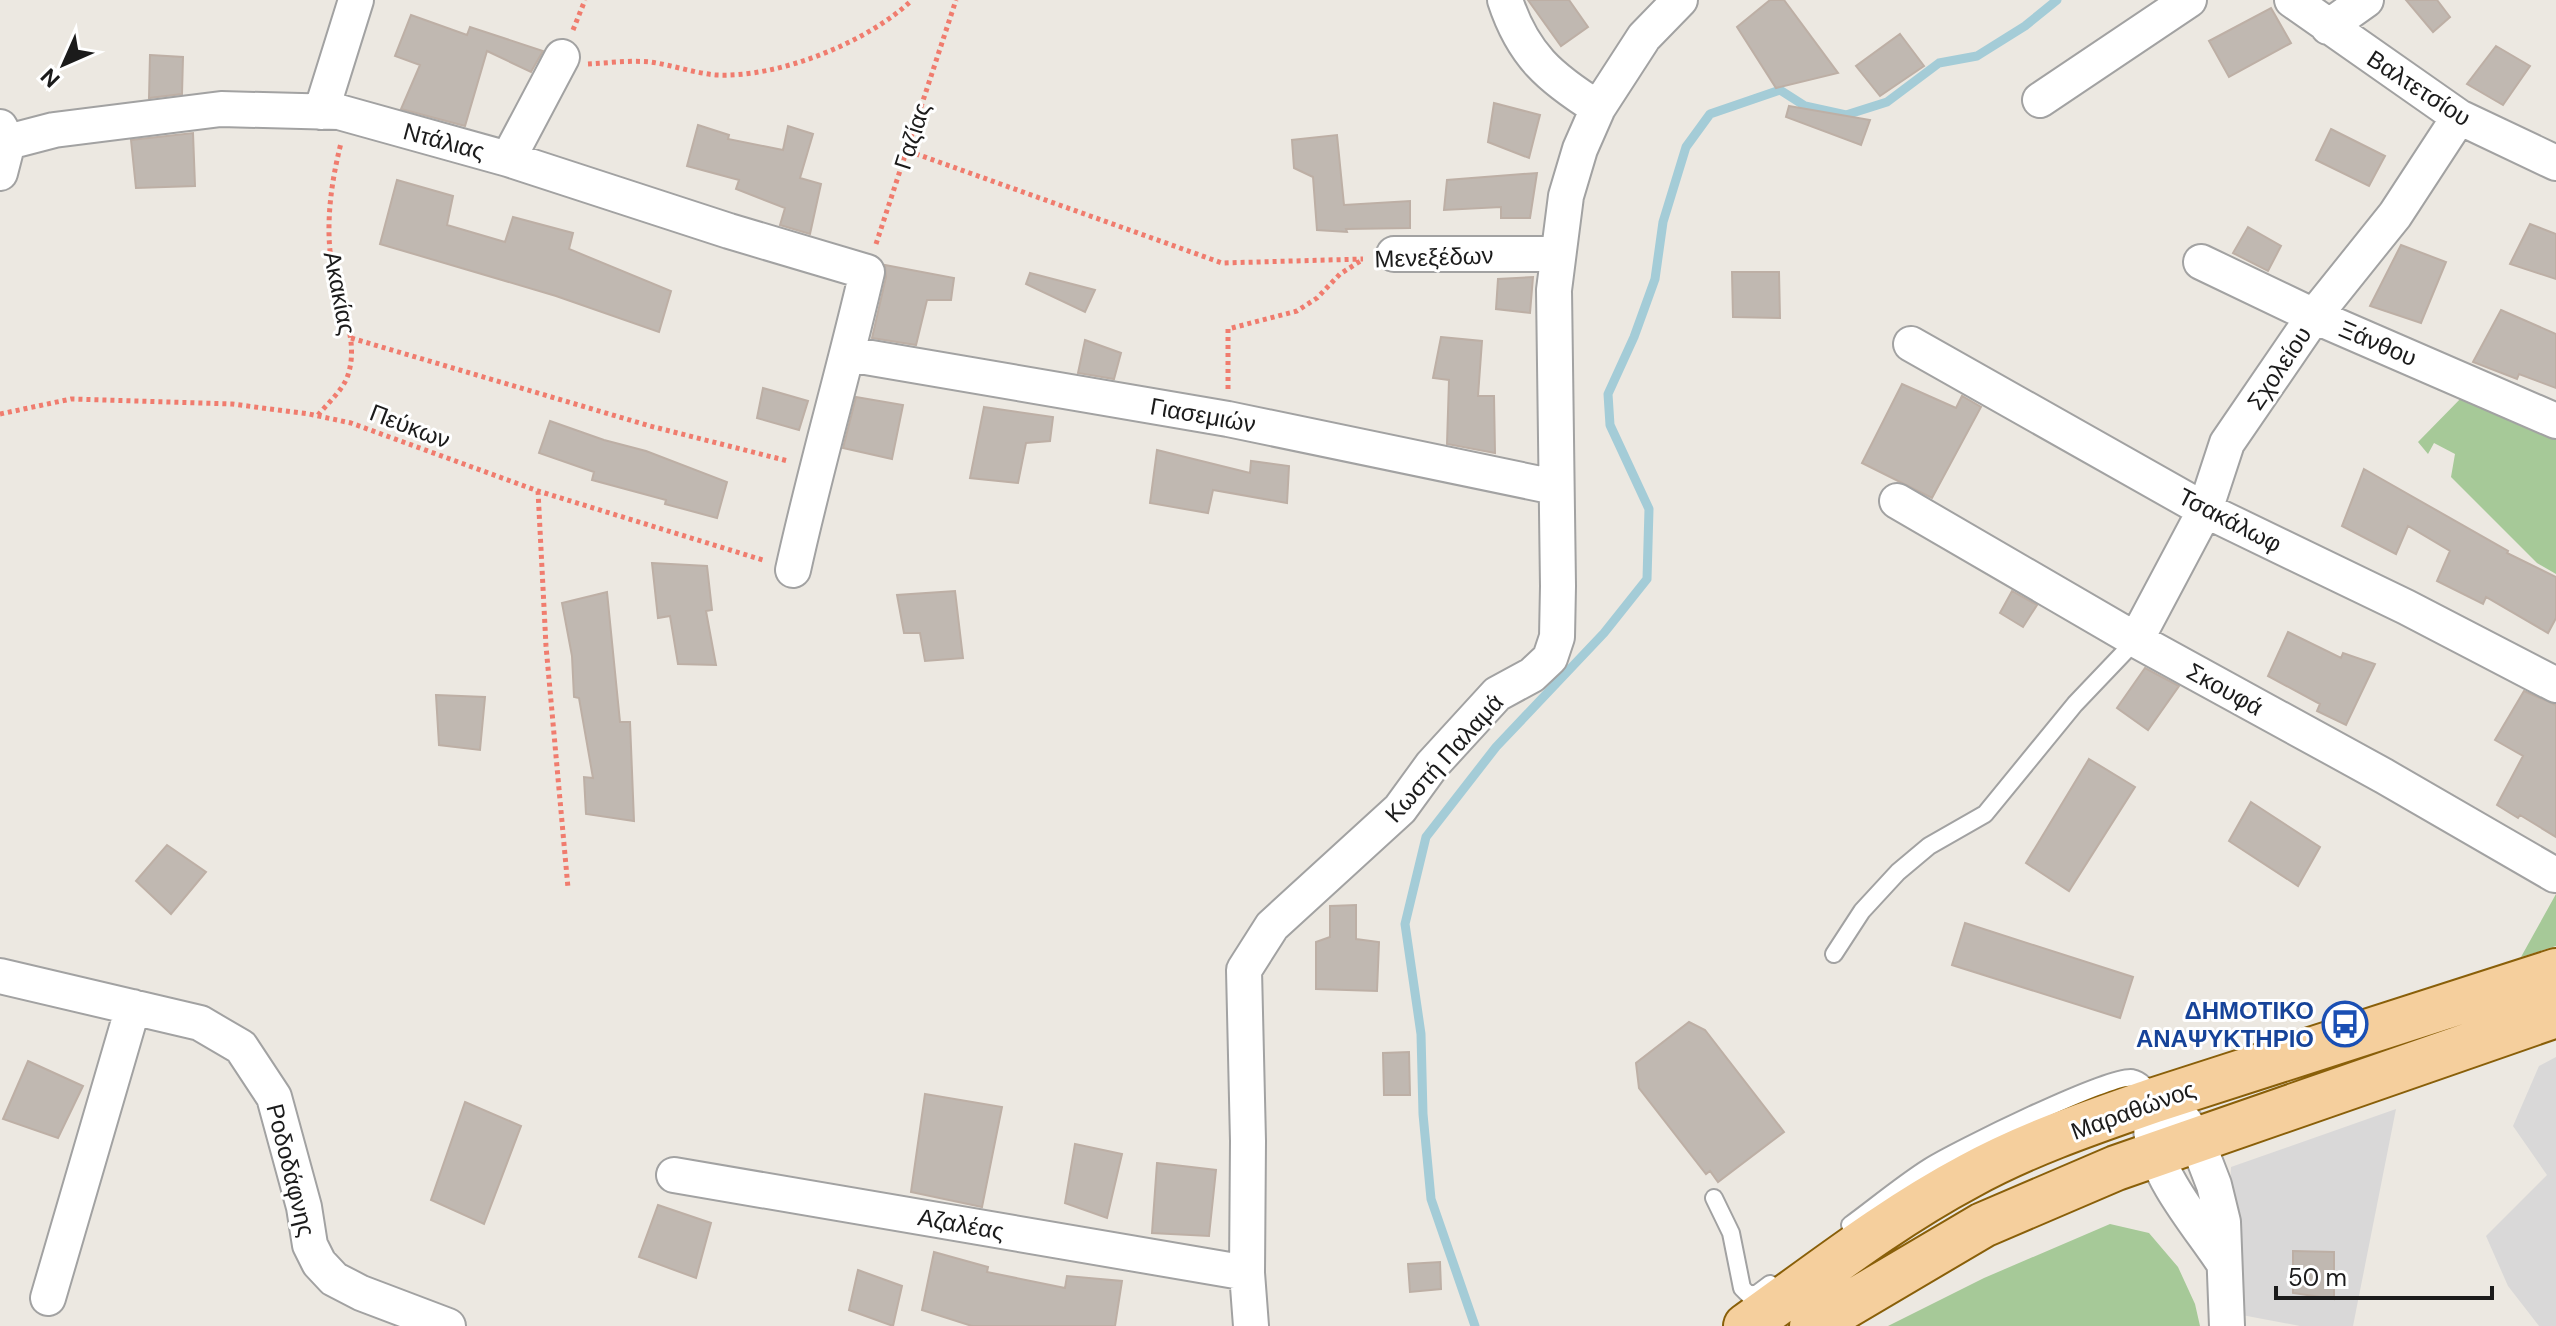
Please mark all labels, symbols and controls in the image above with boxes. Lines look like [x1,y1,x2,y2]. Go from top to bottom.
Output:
north arrow [24,24,104,104]
street label: Βαλτετσίου [2361,43,2477,133]
text: N [34,62,66,94]
street label: Γαζίας [887,99,937,173]
street label: Ντάλιας [400,115,488,167]
street label: Μενεξέδων [1374,239,1494,275]
street label: Ακακίας [317,249,363,337]
street label: Ξάνθου [2335,313,2421,373]
street label: Σχολείου [2240,320,2318,416]
street label: Γιασεμιών [1148,390,1258,440]
street label: Πεύκων [365,397,455,455]
street label: Τσακάλωφ [2173,481,2287,559]
street label: Σκουφά [2181,655,2269,723]
street label: Κωστή Παλαμά [1378,687,1510,829]
place label: ΔΗΜΟΤΙΚΟ ΑΝΑΨΥΚΤΗΡΙΟ [2136,995,2314,1054]
bus stop icon: ΔΗΜΟΤΙΚΟ ΑΝΑΨΥΚΤΗΡΙΟ [2321,1000,2369,1048]
street label: Μαραθώνος [2066,1073,2200,1147]
street label: Ροδοδάφνης [260,1100,322,1240]
street label: Αζαλέας [915,1201,1007,1247]
scale bar [2276,1250,2492,1300]
text: 50 m [2288,1262,2347,1293]

